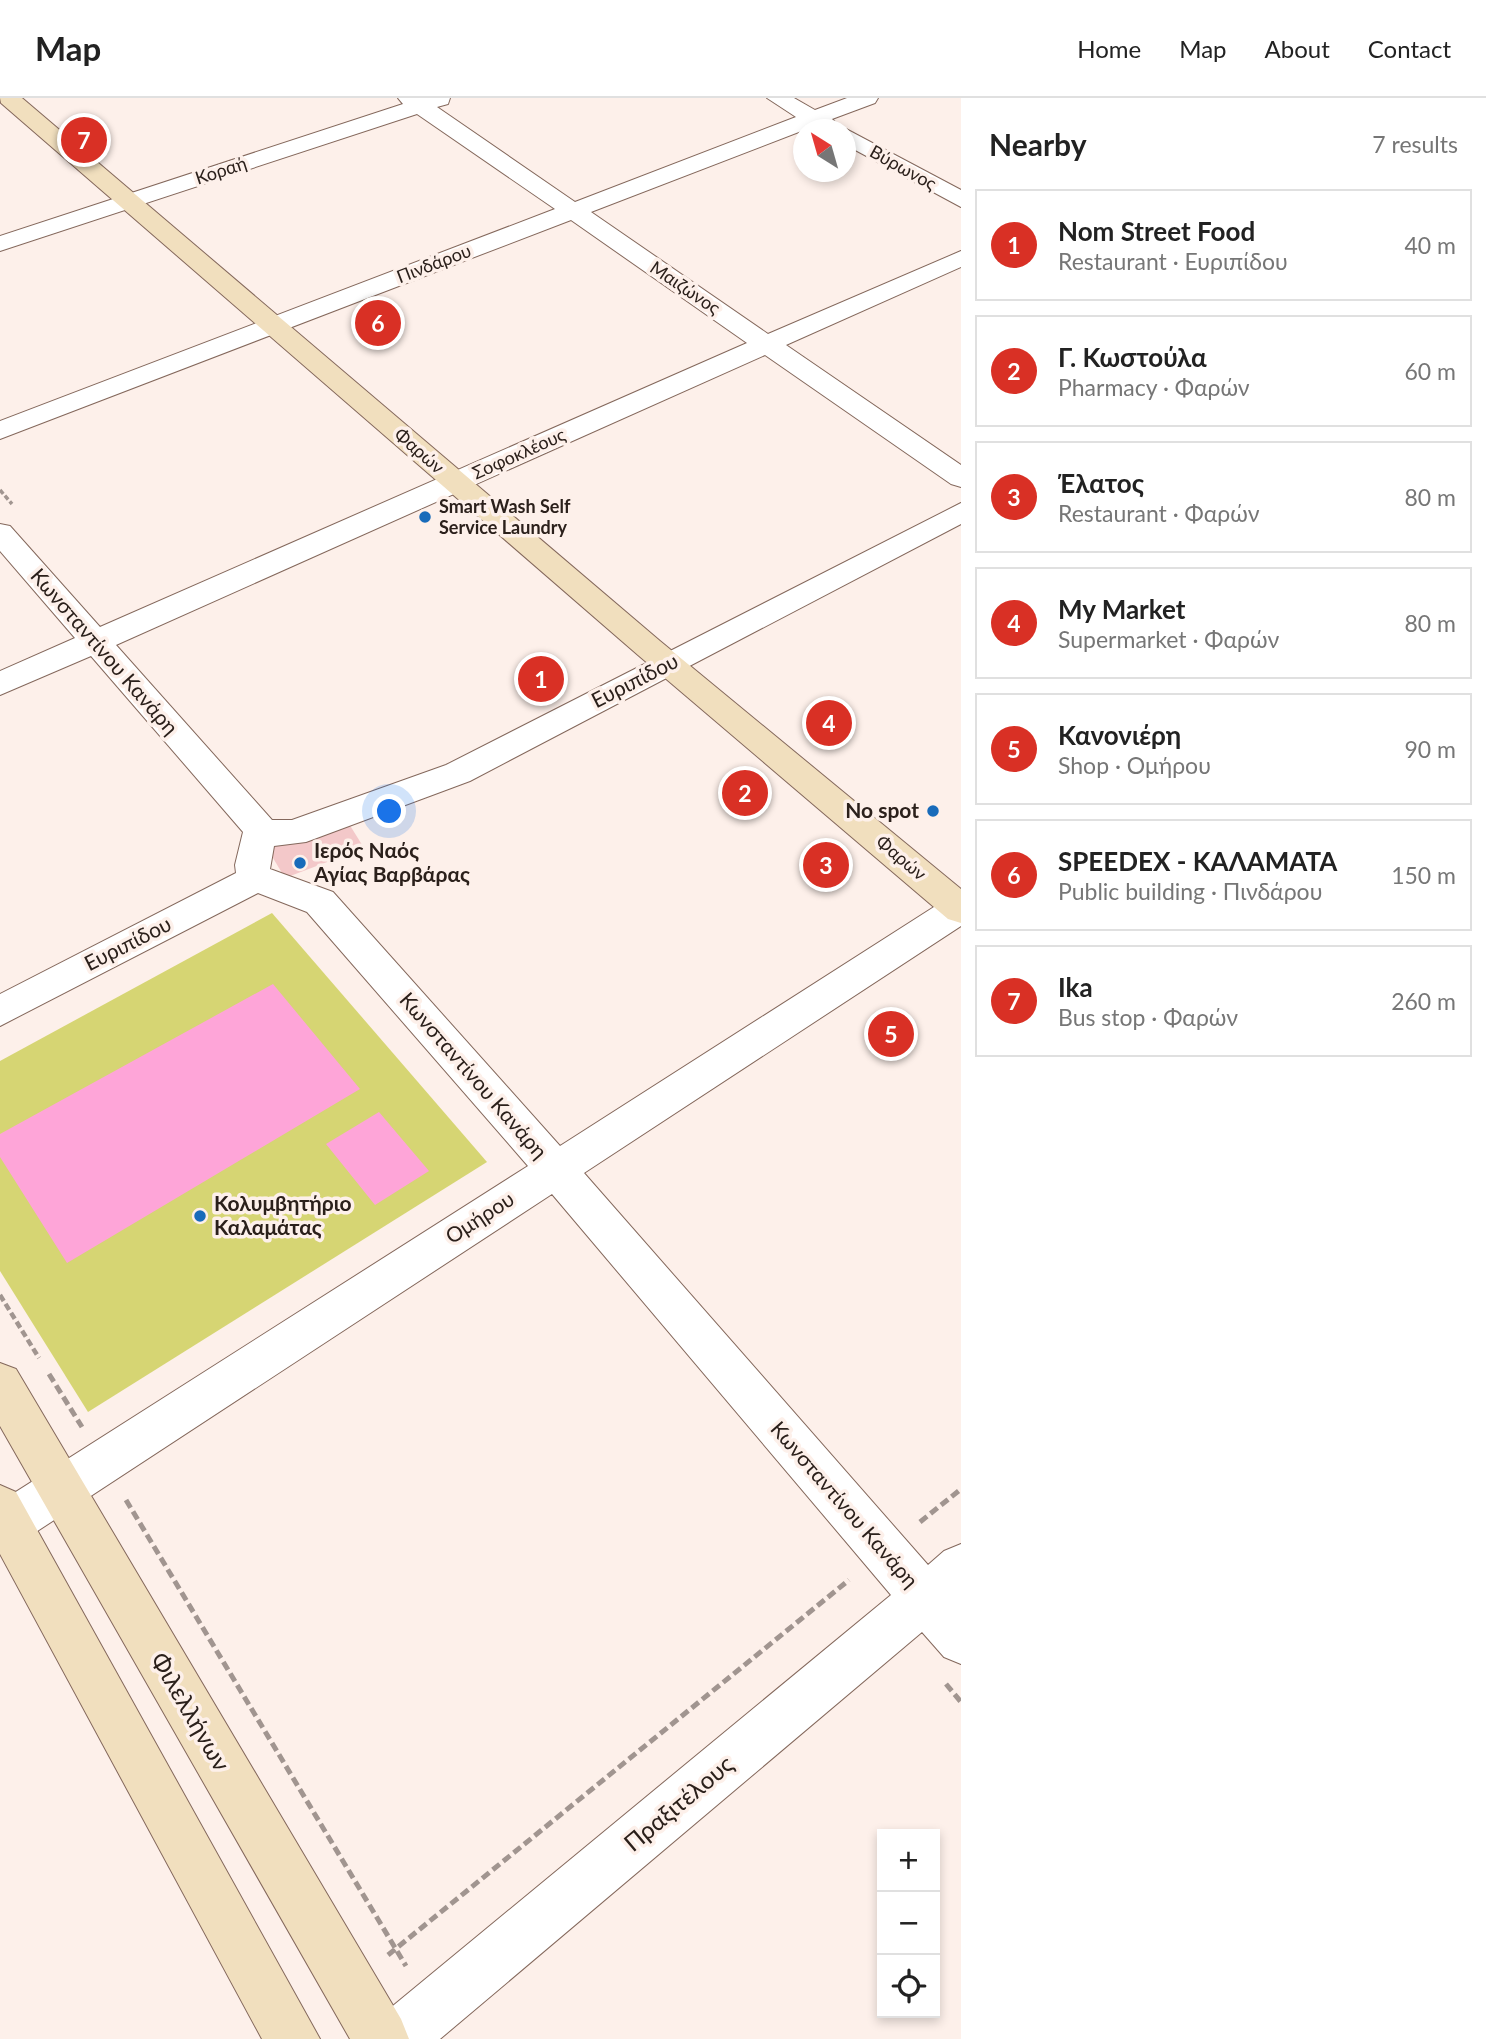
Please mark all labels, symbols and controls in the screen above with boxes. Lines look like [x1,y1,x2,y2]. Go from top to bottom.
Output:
text: Map [35,28,101,68]
text: Home [1077,34,1141,63]
text: Map [1179,34,1227,63]
text: About [1265,34,1330,63]
text: Contact [1368,34,1451,63]
pin: 7 [61,114,107,166]
north arrow [793,119,856,182]
text: Nearby [989,126,1087,162]
text: 7 results [1372,130,1458,158]
street label: Βύρωνος [866,140,941,195]
street label: Κοραή [192,151,249,189]
text: Nom Street Food [1058,215,1255,247]
text: 1 [1007,231,1021,259]
text: 40 m [1405,231,1456,259]
street label: Πινδάρου [393,239,474,287]
text: Restaurant · Ευριπίδου [1058,247,1288,275]
street label: Μαιζώνος [646,256,725,319]
pin: 6 [355,297,401,349]
text: Γ. Κωστούλα [1058,341,1207,373]
text: 2 [1007,357,1021,385]
text: 60 m [1405,357,1456,385]
text: Pharmacy · Φαρών [1058,373,1250,401]
street label: Φαρών [390,423,449,478]
street label: Σοφοκλέους [469,423,569,483]
text: Έλατος [1058,467,1144,499]
text: 3 [1007,483,1021,511]
text: 80 m [1405,483,1456,511]
place label: Smart Wash Self Service Laundry [439,495,571,538]
text: Restaurant · Φαρών [1058,499,1259,527]
marker: Smart Wash Self Service Laundry [417,509,433,525]
street label: Κωνσταντίνου Κανάρη [26,563,184,739]
text: My Market [1058,593,1185,625]
text: 4 [1007,609,1021,637]
text: 80 m [1405,609,1456,637]
text: Supermarket · Φαρών [1058,625,1279,653]
street label: Ευριπίδου [587,647,682,712]
pin: 1 [518,653,564,705]
pin: 4 [806,697,852,749]
text: Κανονιέρη [1058,719,1181,751]
text: 5 [1007,735,1021,763]
text: 90 m [1405,735,1456,763]
text: Shop · Ομήρου [1058,751,1211,779]
pin: 2 [722,767,768,819]
your location [372,794,406,828]
place label: No spot [845,797,919,822]
marker: No spot [925,803,941,819]
street label: Φαρών [872,830,931,885]
place label: Ιερός Ναός Αγίας Βαρβάρας [313,837,470,886]
pin: 3 [803,839,849,891]
text: SPEEDEX - ΚΑΛΑΜΑΤΑ [1058,845,1337,877]
marker: Ιερός Ναός Αγίας Βαρβάρας [292,855,308,871]
text: 6 [1007,861,1021,889]
text: 150 m [1391,861,1456,889]
text: Public building · Πινδάρου [1058,877,1322,905]
street label: Ευριπίδου [80,910,175,975]
text: Ika [1058,971,1093,1003]
street label: Κωνσταντίνου Κανάρη [395,987,553,1163]
text: 7 [1007,987,1021,1015]
text: 260 m [1391,987,1456,1015]
text: Bus stop · Φαρών [1058,1003,1238,1031]
pin: 5 [868,1008,914,1060]
street label: Ομήρου [440,1185,518,1248]
place label: Κολυμβητήριο Καλαμάτας [214,1190,352,1239]
marker: Κολυμβητήριο Καλαμάτας [192,1208,208,1224]
street label: Κωνσταντίνου Κανάρη [766,1416,924,1592]
street label: Φιλελλήνων [146,1647,237,1776]
street label: Πραξιτέλους [618,1749,739,1857]
map controls [877,1829,940,2018]
button: + [877,1829,940,1892]
button: − [877,1892,940,1955]
button: locate [877,1955,940,2018]

